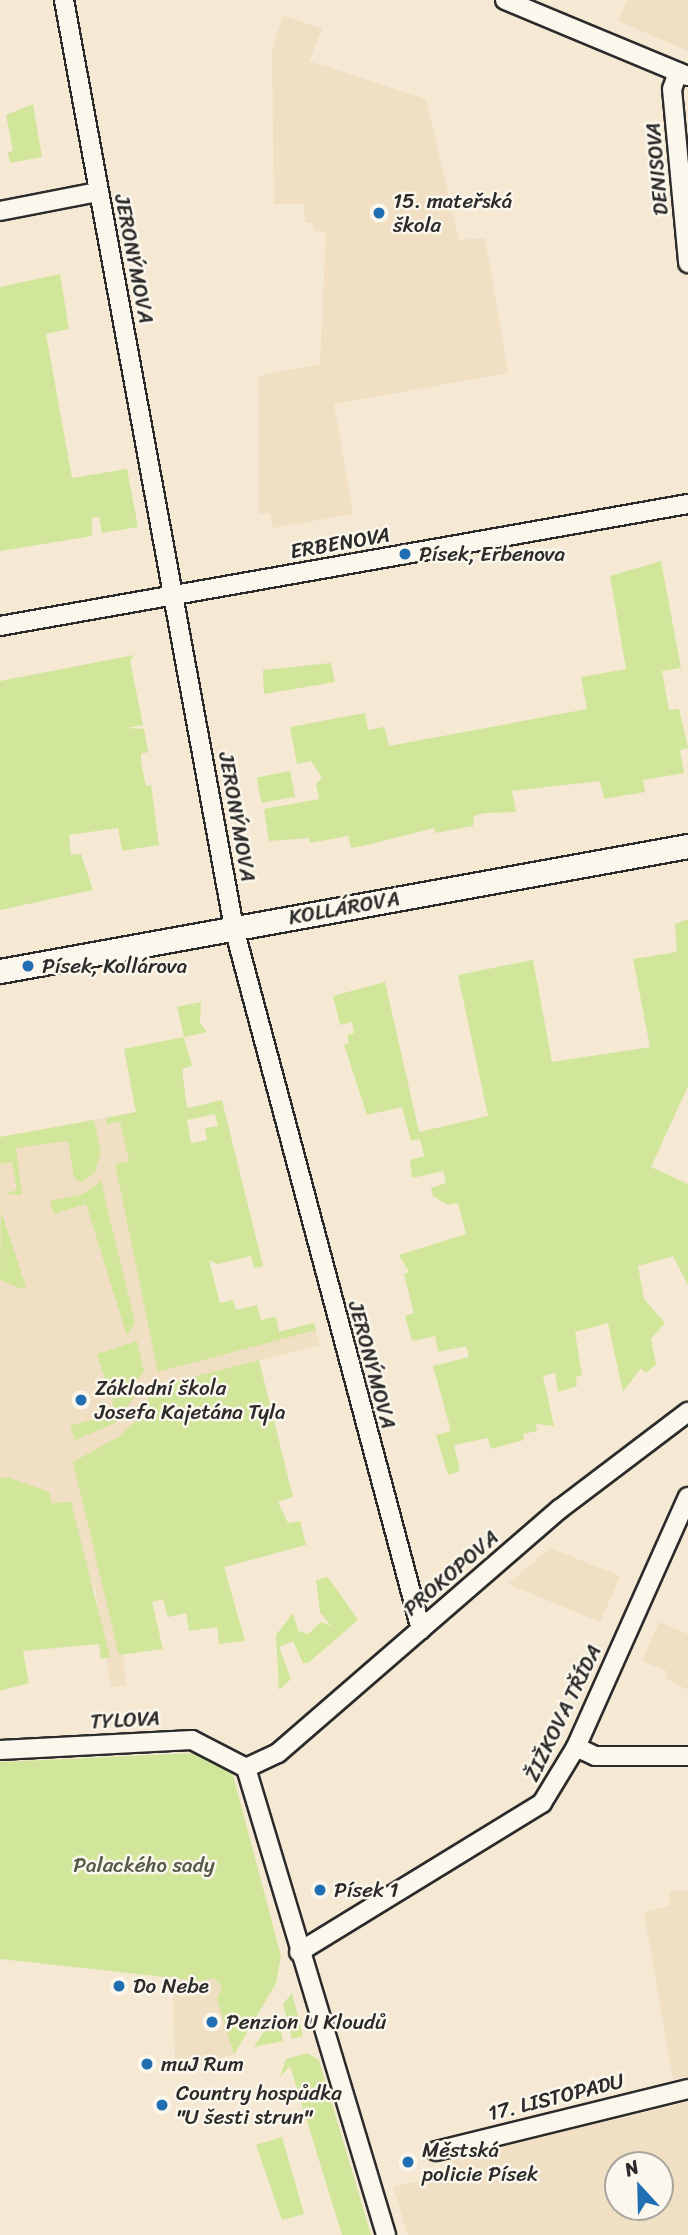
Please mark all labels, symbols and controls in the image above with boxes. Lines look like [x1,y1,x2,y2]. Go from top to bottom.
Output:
street label: DENISOVA [640,121,674,217]
place label: 15. mateřská škola [393,188,512,238]
street label: JERONÝMOVA [109,192,159,326]
marker: 15. mateřská škola [371,205,387,221]
street label: ERBENOVA [288,522,392,564]
place label: Písek, Erbenova [419,541,565,567]
marker: Písek, Erbenova [397,546,413,562]
street label: JERONÝMOVA [213,750,261,884]
street label: KOLLÁROVA [287,886,401,930]
place label: Písek, Kollárova [42,953,189,979]
marker: Písek, Kollárova [20,958,36,974]
street label: JERONÝMOVA [343,1298,401,1432]
place label: Základní škola Josefa Kajetána Tyla [95,1375,286,1425]
marker: Základní škola Josefa Kajetána Tyla [73,1392,89,1408]
street label: PROKOPOVA [398,1525,504,1621]
street label: ŽIŽKOVA TŘÍDA [519,1640,607,1786]
street label: TYLOVA [90,1706,160,1734]
park label: Palackého sady [73,1852,215,1878]
place label: Písek 1 [334,1877,399,1903]
marker: Písek 1 [312,1882,328,1898]
place label: Do Nebe [133,1973,209,1999]
marker: Do Nebe [111,1978,127,1994]
place label: Penzion U Kloudů [226,2009,386,2035]
marker: Penzion U Kloudů [204,2014,220,2030]
place label: muJ Rum [161,2051,244,2077]
marker: muJ Rum [139,2056,155,2072]
street label: 17. LISTOPADU [486,2068,626,2126]
place label: Country hospůdka "U šesti strun" [176,2080,343,2130]
marker: Country hospůdka "U šesti strun" [154,2097,170,2113]
place label: Městská policie Písek [422,2137,538,2187]
text: N [619,2150,644,2186]
north arrow [604,2151,674,2221]
marker: Městská policie Písek [400,2154,416,2170]

